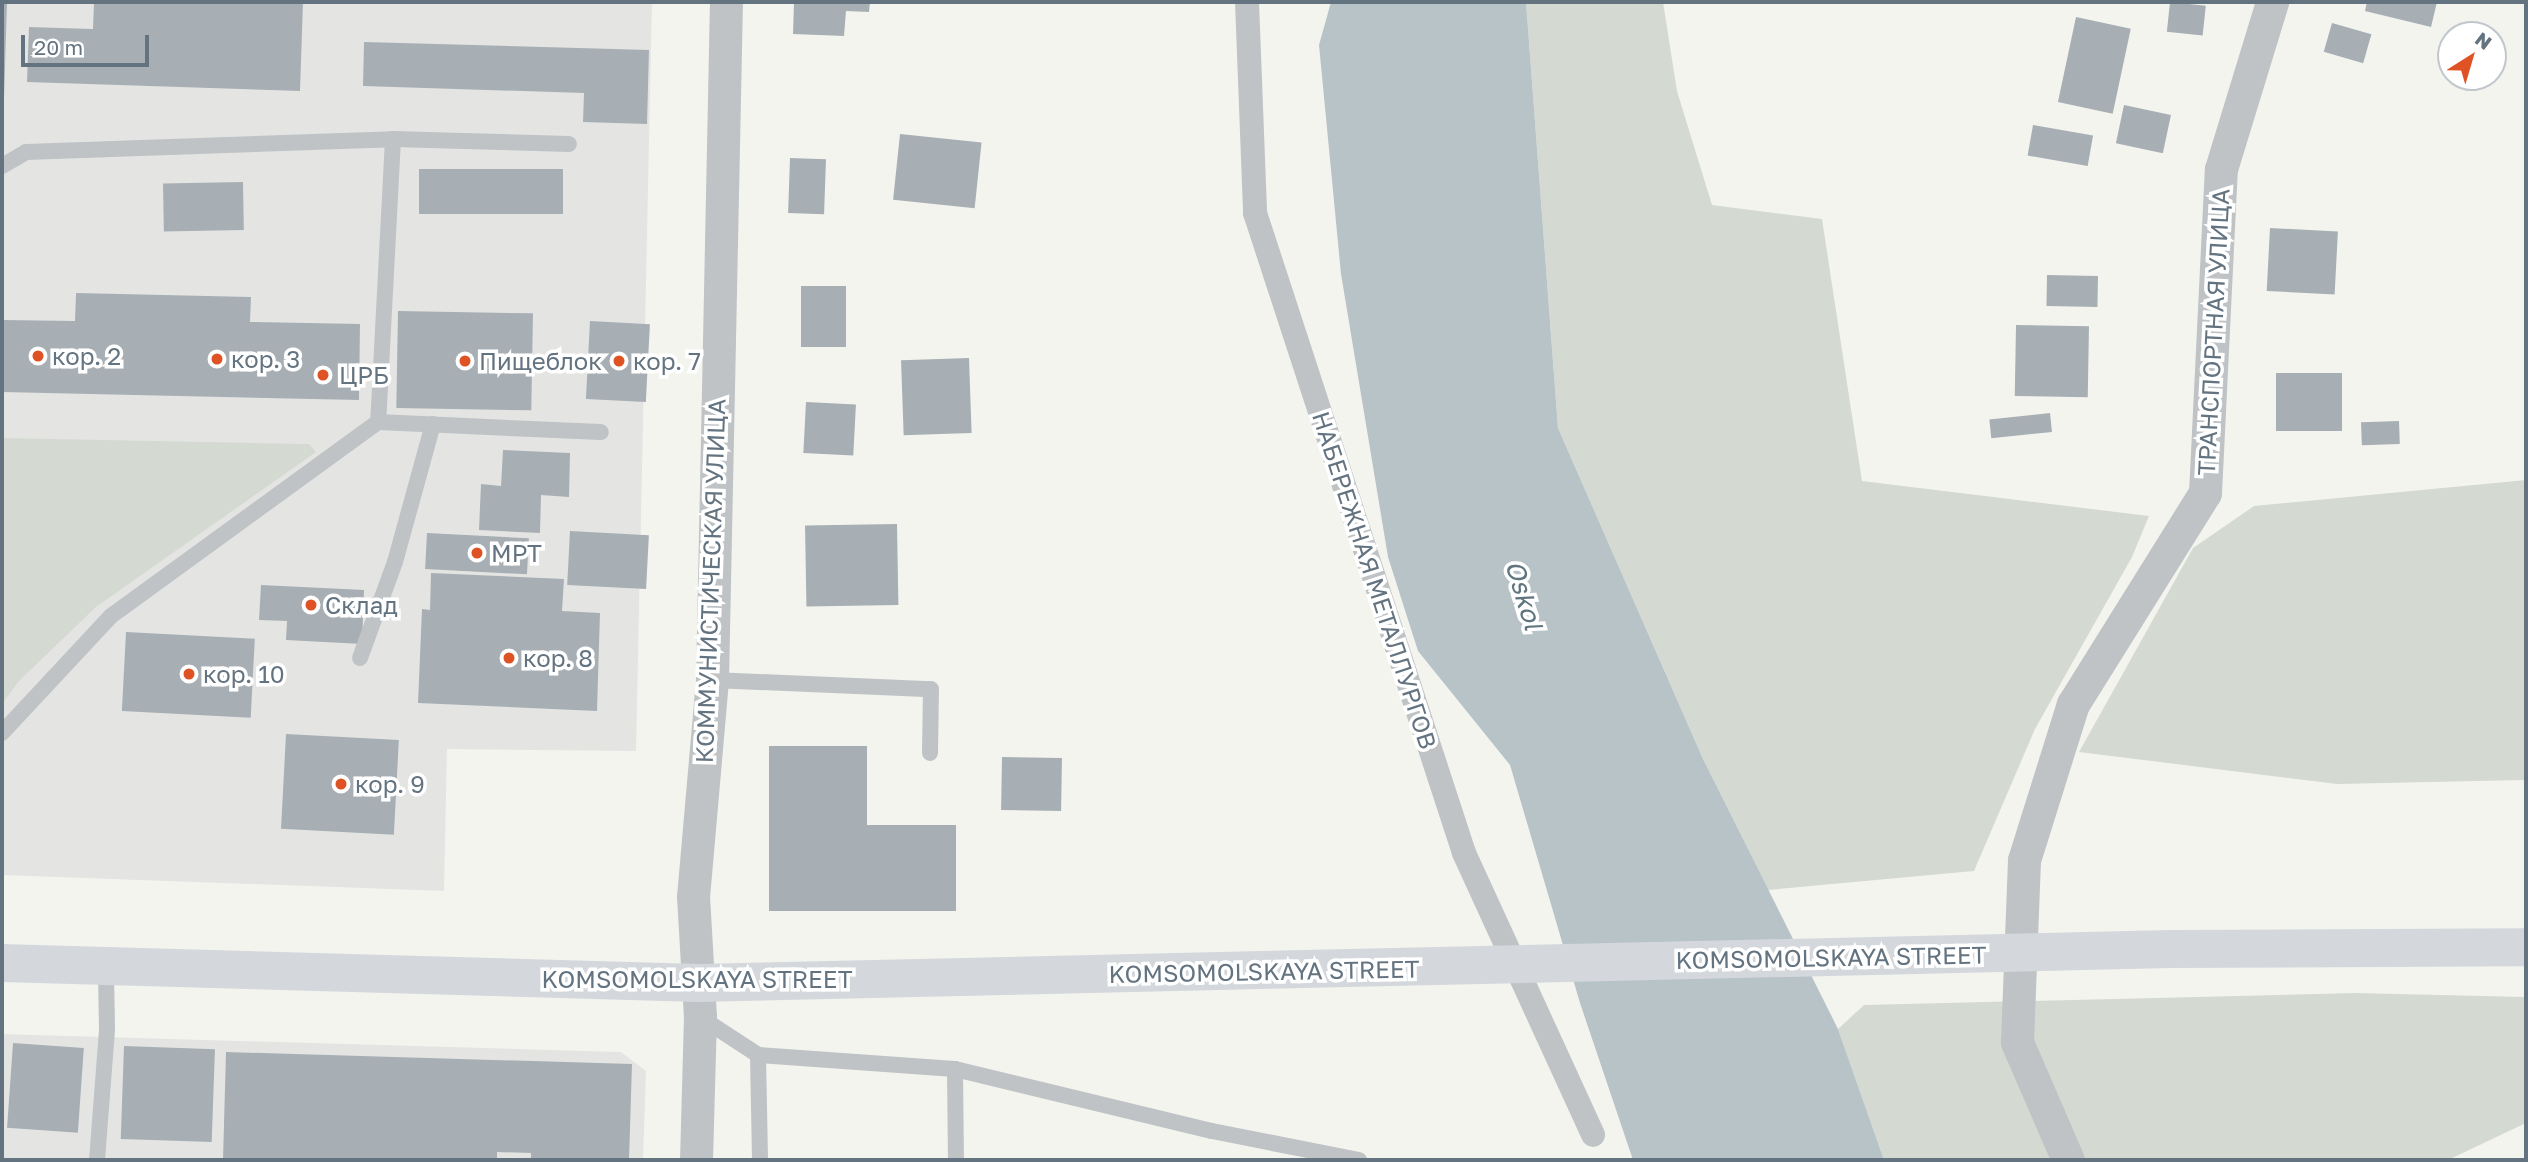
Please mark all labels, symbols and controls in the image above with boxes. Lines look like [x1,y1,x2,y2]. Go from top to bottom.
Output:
scale bar [24,21,152,65]
north arrow [2437,21,2507,91]
text: N [2471,27,2496,54]
text: 20 m [34,34,83,60]
street label: ТРАНСПОРТНАЯ УЛИЦА [2191,188,2235,476]
place label: кор. 2 [52,342,121,370]
place label: кор. 3 [231,345,300,373]
place label: Пищеблок [479,347,602,375]
place label: кор. 7 [633,347,701,375]
marker: кор. 2 [30,348,46,364]
marker: кор. 3 [209,351,225,367]
marker: Пищеблок [457,353,473,369]
marker: кор. 7 [611,353,627,369]
place label: ЦРБ [339,361,389,389]
marker: ЦРБ [313,365,333,385]
street label: КОММУНИСТИЧЕСКАЯ УЛИЦА [689,398,731,764]
street label: НАБЕРЕЖНАЯ МЕТАЛЛУРГОВ [1307,408,1443,752]
place label: МРТ [491,539,542,567]
marker: МРТ [469,545,485,561]
water label: Oskol [1499,556,1549,634]
place label: Склад [325,591,398,619]
marker: Склад [303,597,319,613]
place label: кор. 8 [523,644,593,672]
marker: кор. 8 [501,650,517,666]
place label: кор. 10 [203,660,285,688]
marker: кор. 10 [181,666,197,682]
place label: кор. 9 [355,770,425,798]
marker: кор. 9 [333,776,349,792]
street label: KOMSOMOLSKAYA STREET [1675,940,1987,974]
street label: KOMSOMOLSKAYA STREET [1108,954,1420,988]
street label: KOMSOMOLSKAYA STREET [541,965,853,993]

